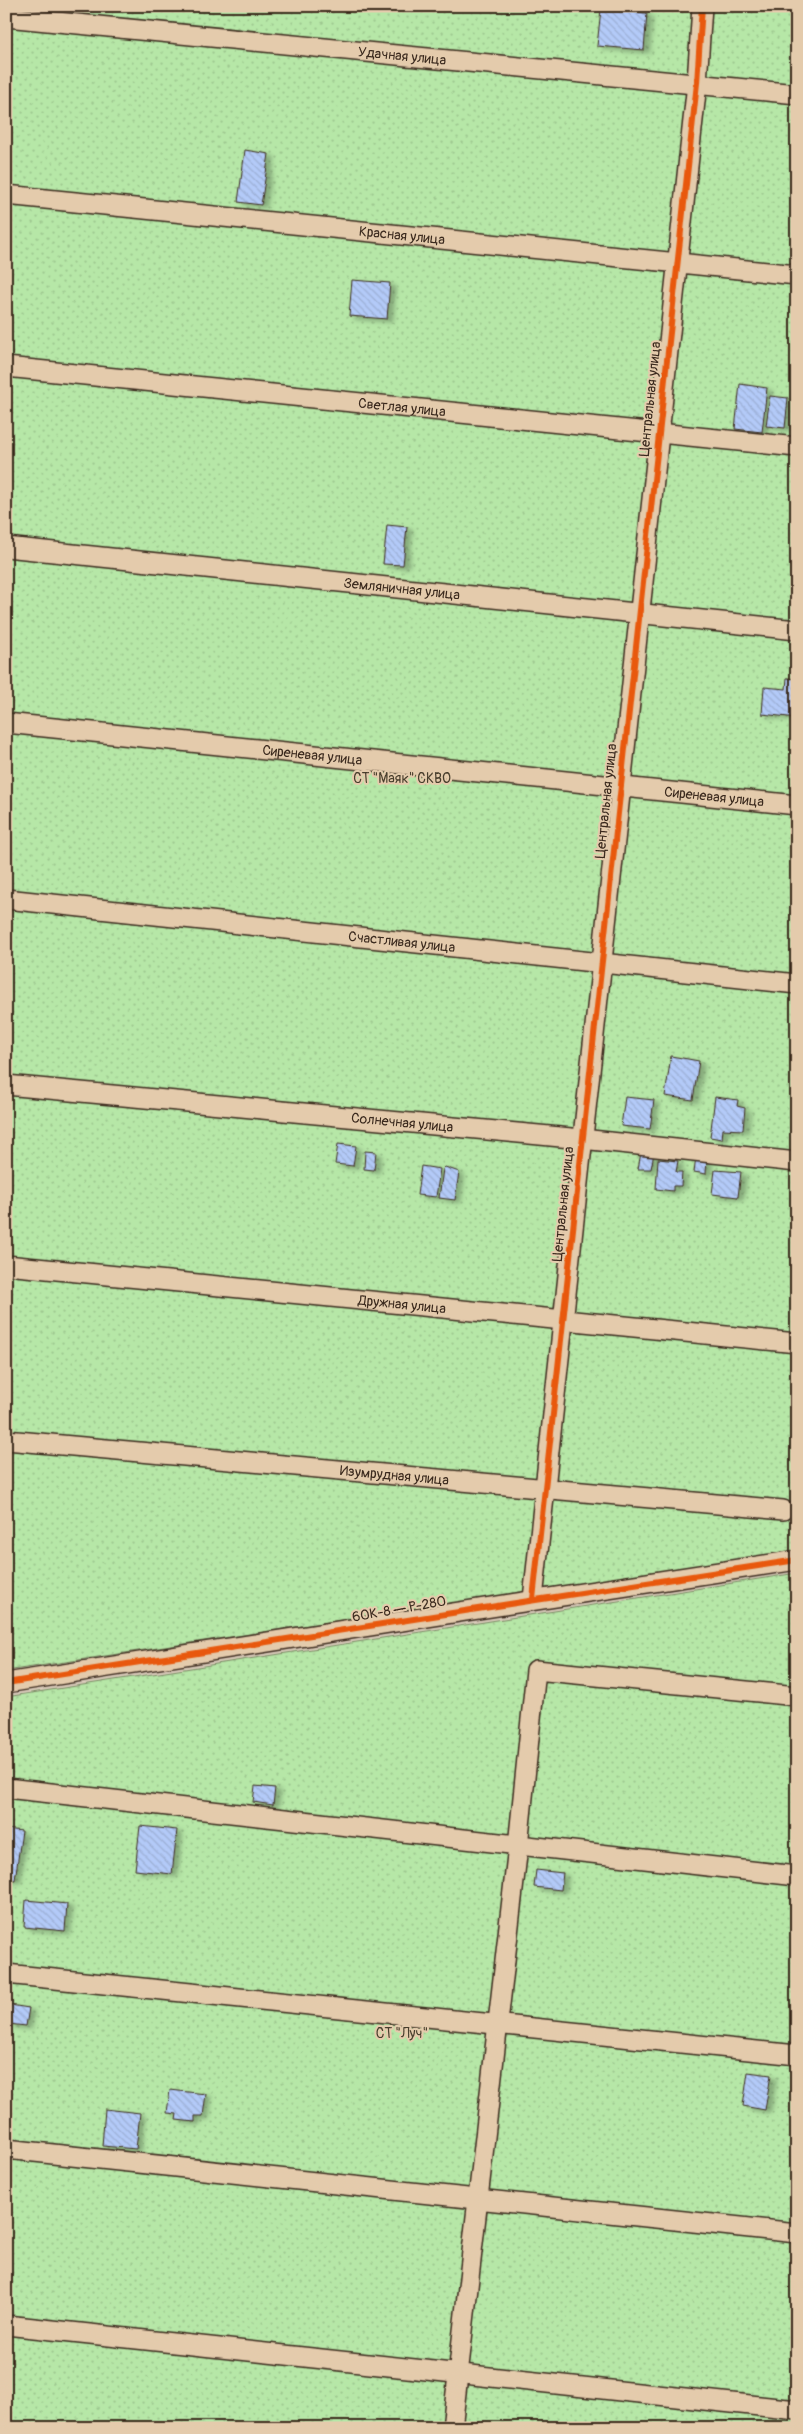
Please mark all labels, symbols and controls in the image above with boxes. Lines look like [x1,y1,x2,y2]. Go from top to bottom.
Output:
street label: Удачная улица [357,43,447,68]
street label: Красная улица [358,222,446,248]
street label: Центральная улица [635,341,665,457]
street label: Светлая улица [357,394,447,420]
street label: Земляничная улица [343,574,461,603]
street label: Сиреневая улица [262,741,363,768]
street label: Центральная улица [591,743,621,859]
park label: СТ "Маяк" СКВО [353,770,451,787]
street label: Сиреневая улица [663,783,765,810]
street label: Счастливая улица [347,927,456,956]
street label: Солнечная улица [350,1109,454,1135]
street label: Центральная улица [548,1146,578,1262]
street label: Дружная улица [356,1291,447,1317]
street label: Изумрудная улица [339,1462,450,1488]
street label: 60К-8 — Р-280 [351,1592,447,1626]
park label: СТ "Луч" [376,2025,428,2042]

